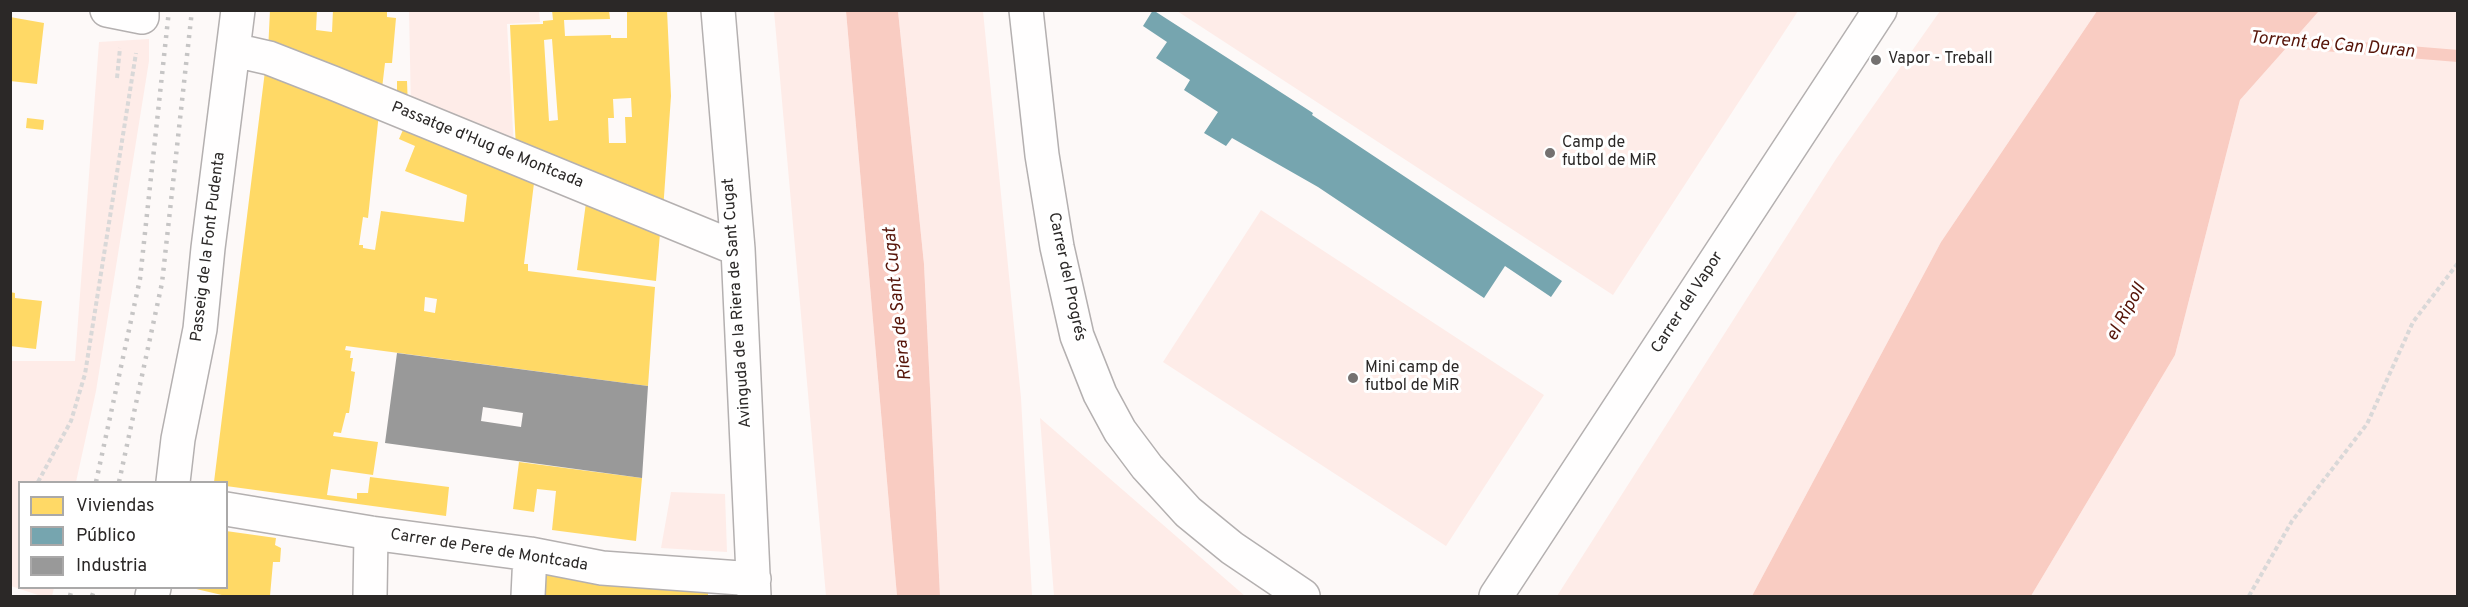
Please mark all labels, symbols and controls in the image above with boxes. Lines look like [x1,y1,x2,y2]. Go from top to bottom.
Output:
water label: Torrent de Can Duran [2249,28,2415,64]
place label: Vapor - Treball [1888,50,1993,70]
marker: Vapor - Treball [1869,53,1883,67]
street label: Passatge d'Hug de Montcada [388,99,586,193]
place label: Camp de futbol de MiR [1562,134,1657,172]
marker: Camp de futbol de MiR [1543,146,1557,160]
street label: Passeig de la Font Pudenta [188,151,230,343]
street label: Avinguda de la Riera de Sant Cugat [720,177,756,429]
street label: Carrer del Progrés [1043,211,1089,343]
water label: Riera de Sant Cugat [880,226,918,382]
street label: Carrer del Vapor [1648,248,1728,358]
water label: el Ripoll [2102,280,2152,346]
place label: Mini camp de futbol de MiR [1365,359,1460,397]
marker: Mini camp de futbol de MiR [1346,371,1360,385]
legend [18,481,228,589]
text: Viviendas [76,495,154,518]
text: Público [76,525,136,548]
street label: Carrer de Pere de Montcada [389,526,589,576]
text: Industria [76,555,147,578]

